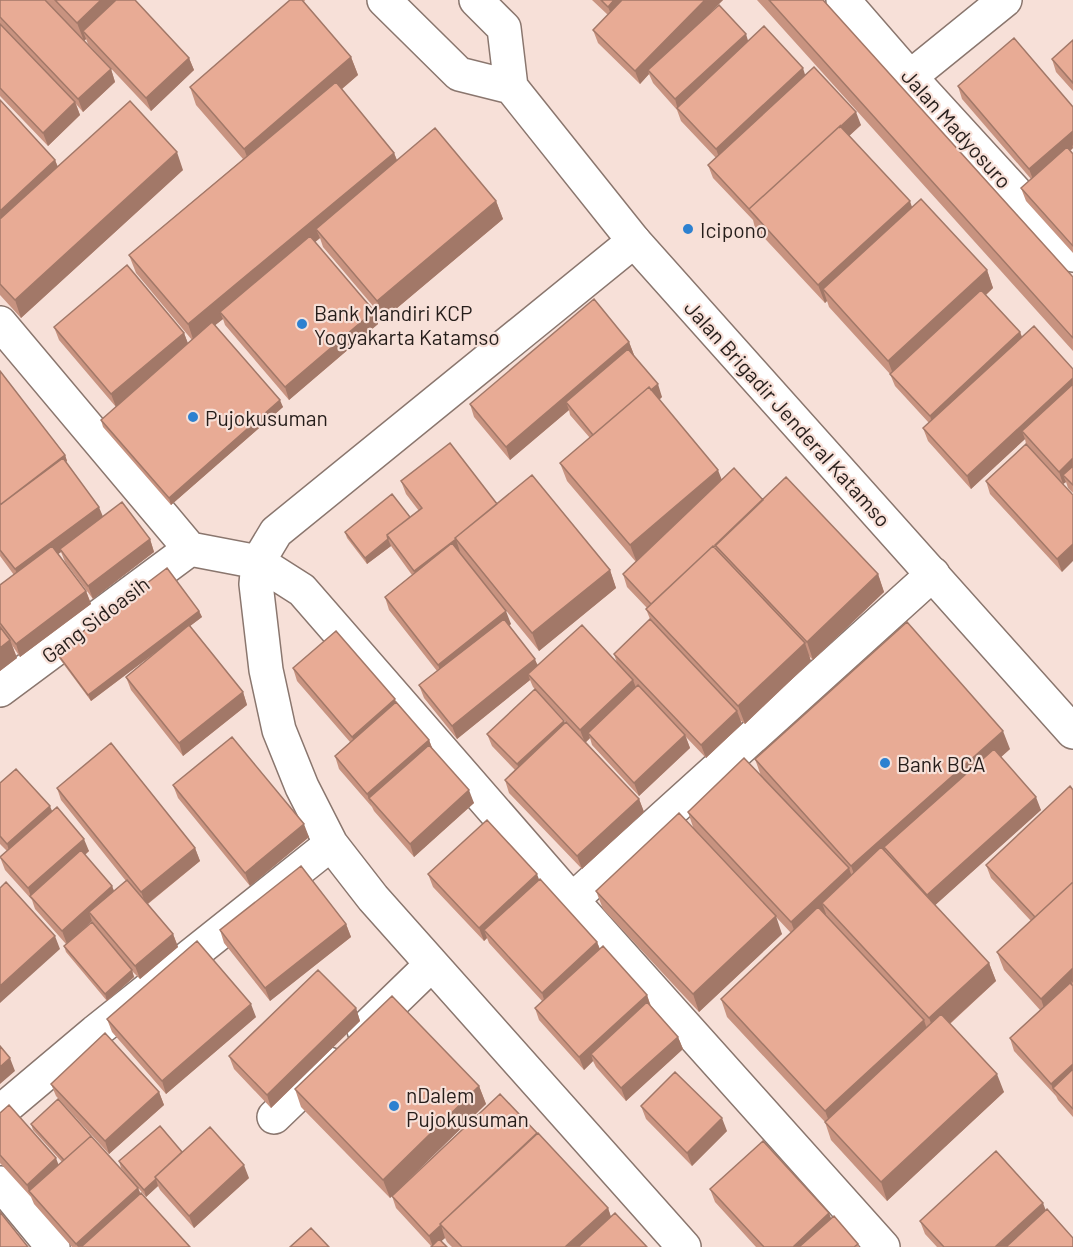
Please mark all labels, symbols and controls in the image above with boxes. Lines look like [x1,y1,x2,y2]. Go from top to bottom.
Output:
street label: Jalan Madyosuro [897,63,1017,193]
place label: Icipono [700,217,767,242]
marker: Icipono [681,222,695,236]
street label: Jalan Brigadir Jenderal Katamso [680,295,896,531]
place label: Bank Mandiri KCP Yogyakarta Katamso [314,300,500,349]
marker: Bank Mandiri KCP Yogyakarta Katamso [295,317,309,331]
place label: Pujokusuman [205,405,328,430]
marker: Pujokusuman [186,410,200,424]
street label: Gang Sidoasih [36,570,154,668]
place label: Bank BCA [897,751,986,776]
marker: Bank BCA [878,756,892,770]
place label: nDalem Pujokusuman [406,1082,529,1131]
marker: nDalem Pujokusuman [387,1099,401,1113]

